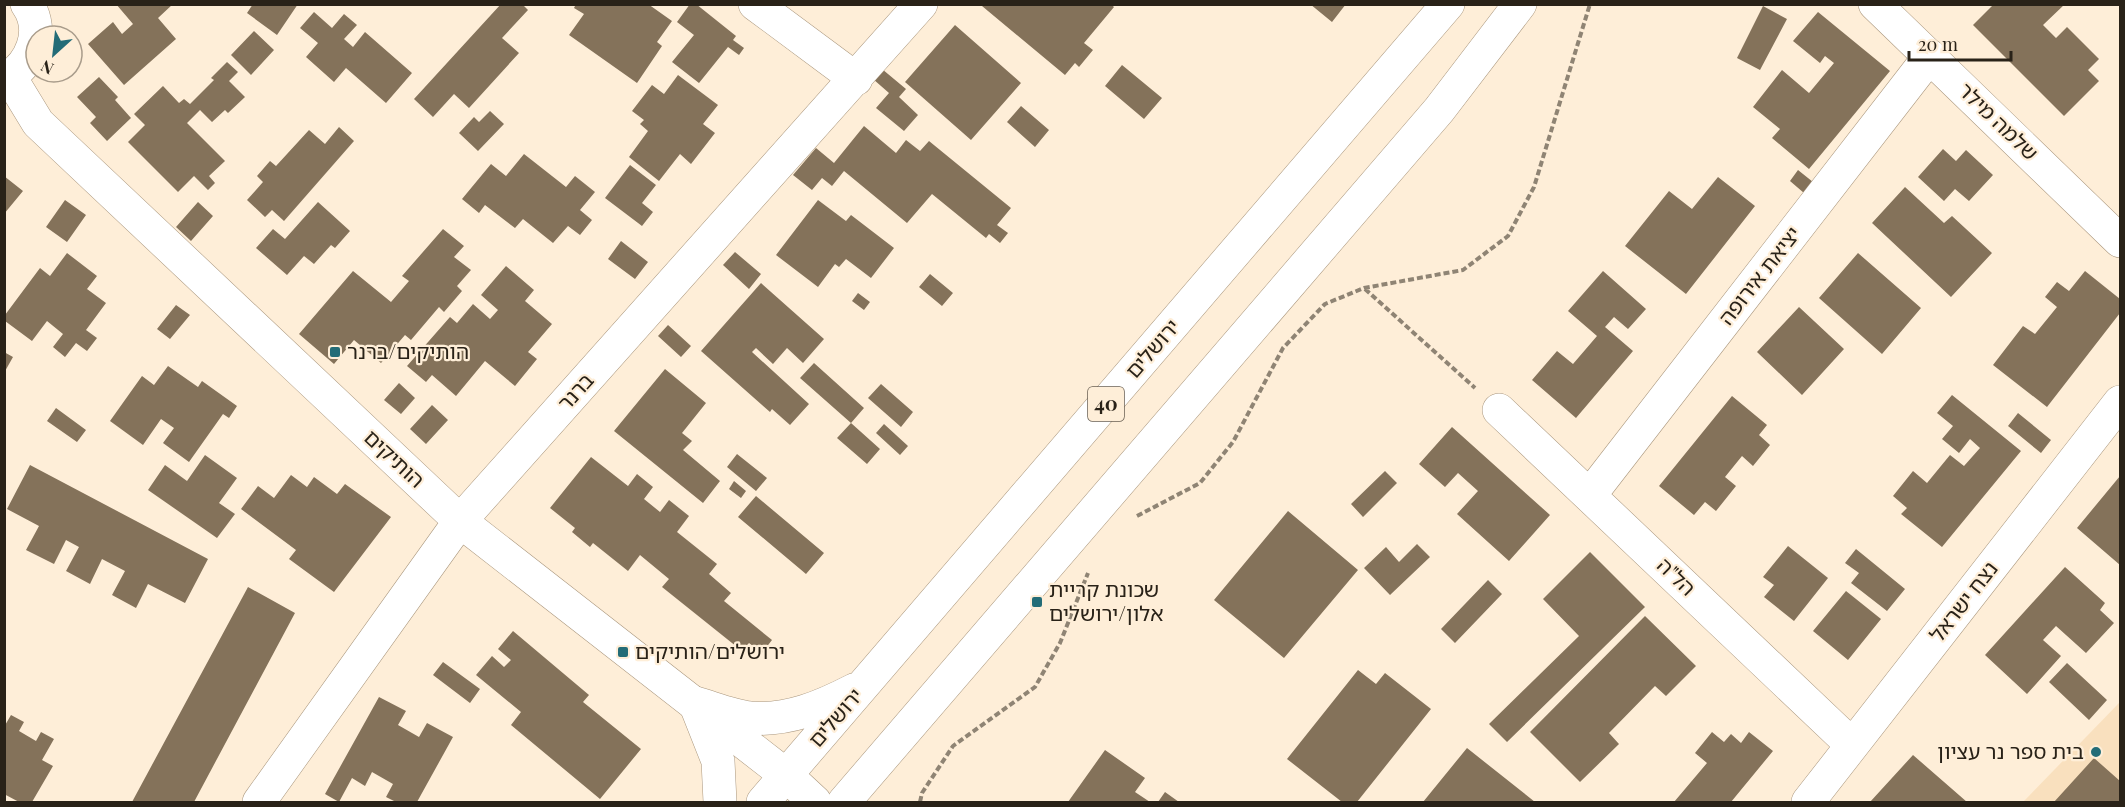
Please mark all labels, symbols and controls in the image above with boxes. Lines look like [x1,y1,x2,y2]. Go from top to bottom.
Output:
north arrow [24,24,84,84]
scale bar [1909,24,2011,62]
text: 20 m [1918,32,1958,56]
text: N [37,56,57,80]
street label: שלמה מילר [1953,76,2045,166]
street label: יציאת אירופה [1711,220,1806,330]
street label: ירושלים [1118,312,1185,383]
place label: הותיקים/ברנר [347,336,469,364]
marker: הותיקים/ברנר [328,345,342,359]
street label: ברנר [550,366,599,415]
road number: 40 [1088,387,1124,421]
street label: הותיקים [359,422,432,493]
street label: הל"ה [1652,550,1703,601]
street label: נצח ישראל [1922,555,2003,647]
place label: שכונת קריית אלון/ירושלים [1049,574,1163,626]
marker: שכונת קריית אלון/ירושלים [1030,595,1044,609]
place label: ירושלים/הותיקים [635,636,785,664]
marker: ירושלים/הותיקים [616,645,630,659]
street label: ירושלים [801,681,868,752]
place label: בית ספר נר עציון [1937,736,2084,764]
marker: בית ספר נר עציון [2089,745,2103,759]

